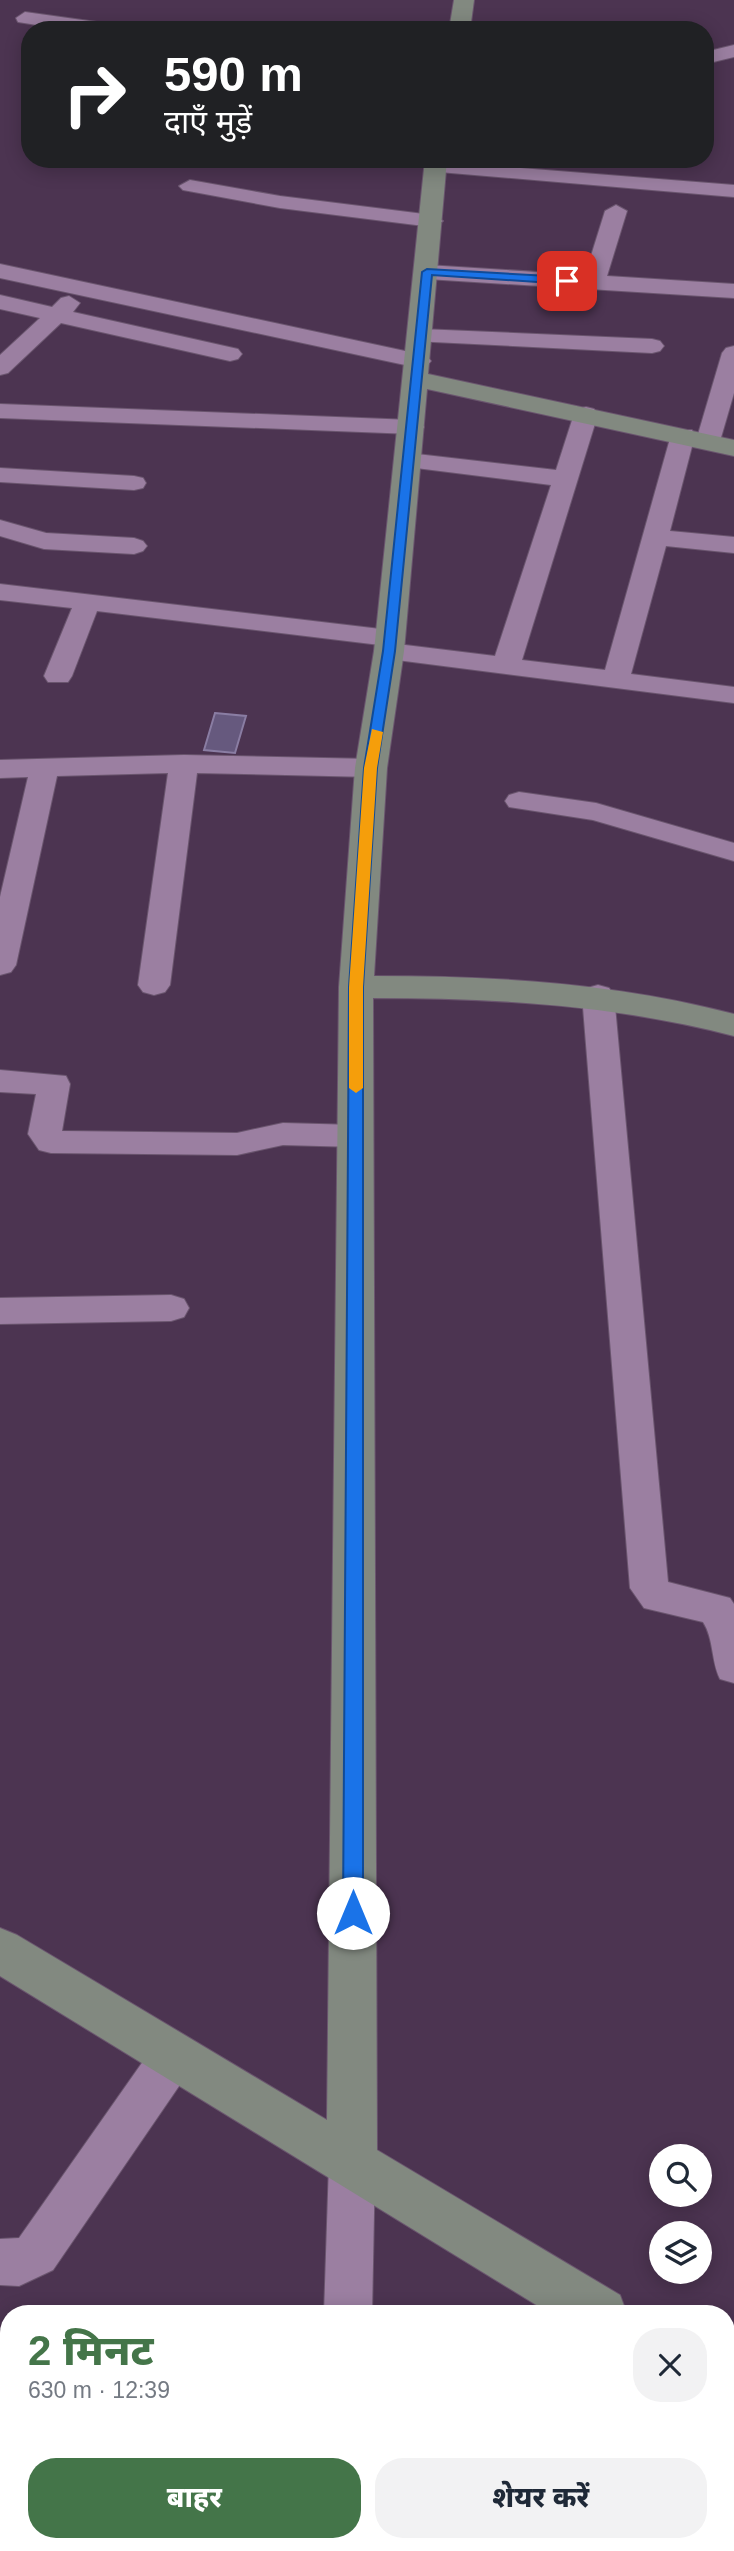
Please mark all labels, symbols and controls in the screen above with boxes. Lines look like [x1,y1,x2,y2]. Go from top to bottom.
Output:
text: 590 m [164,47,303,101]
icon: right [49,49,140,140]
text: दाएँ मुड़ें [164,104,252,140]
pin [537,251,597,311]
icon: arrive [548,262,586,300]
position arrow [316,1876,390,1950]
map controls [649,2144,712,2284]
button: search [649,2144,712,2207]
button: layers [649,2221,712,2284]
text: 2 मिनट [28,2327,153,2374]
button: close [633,2328,707,2402]
text: 630 m · 12:39 [28,2377,170,2403]
button: बाहर [28,2458,361,2538]
button: शेयर करें [375,2458,707,2538]

